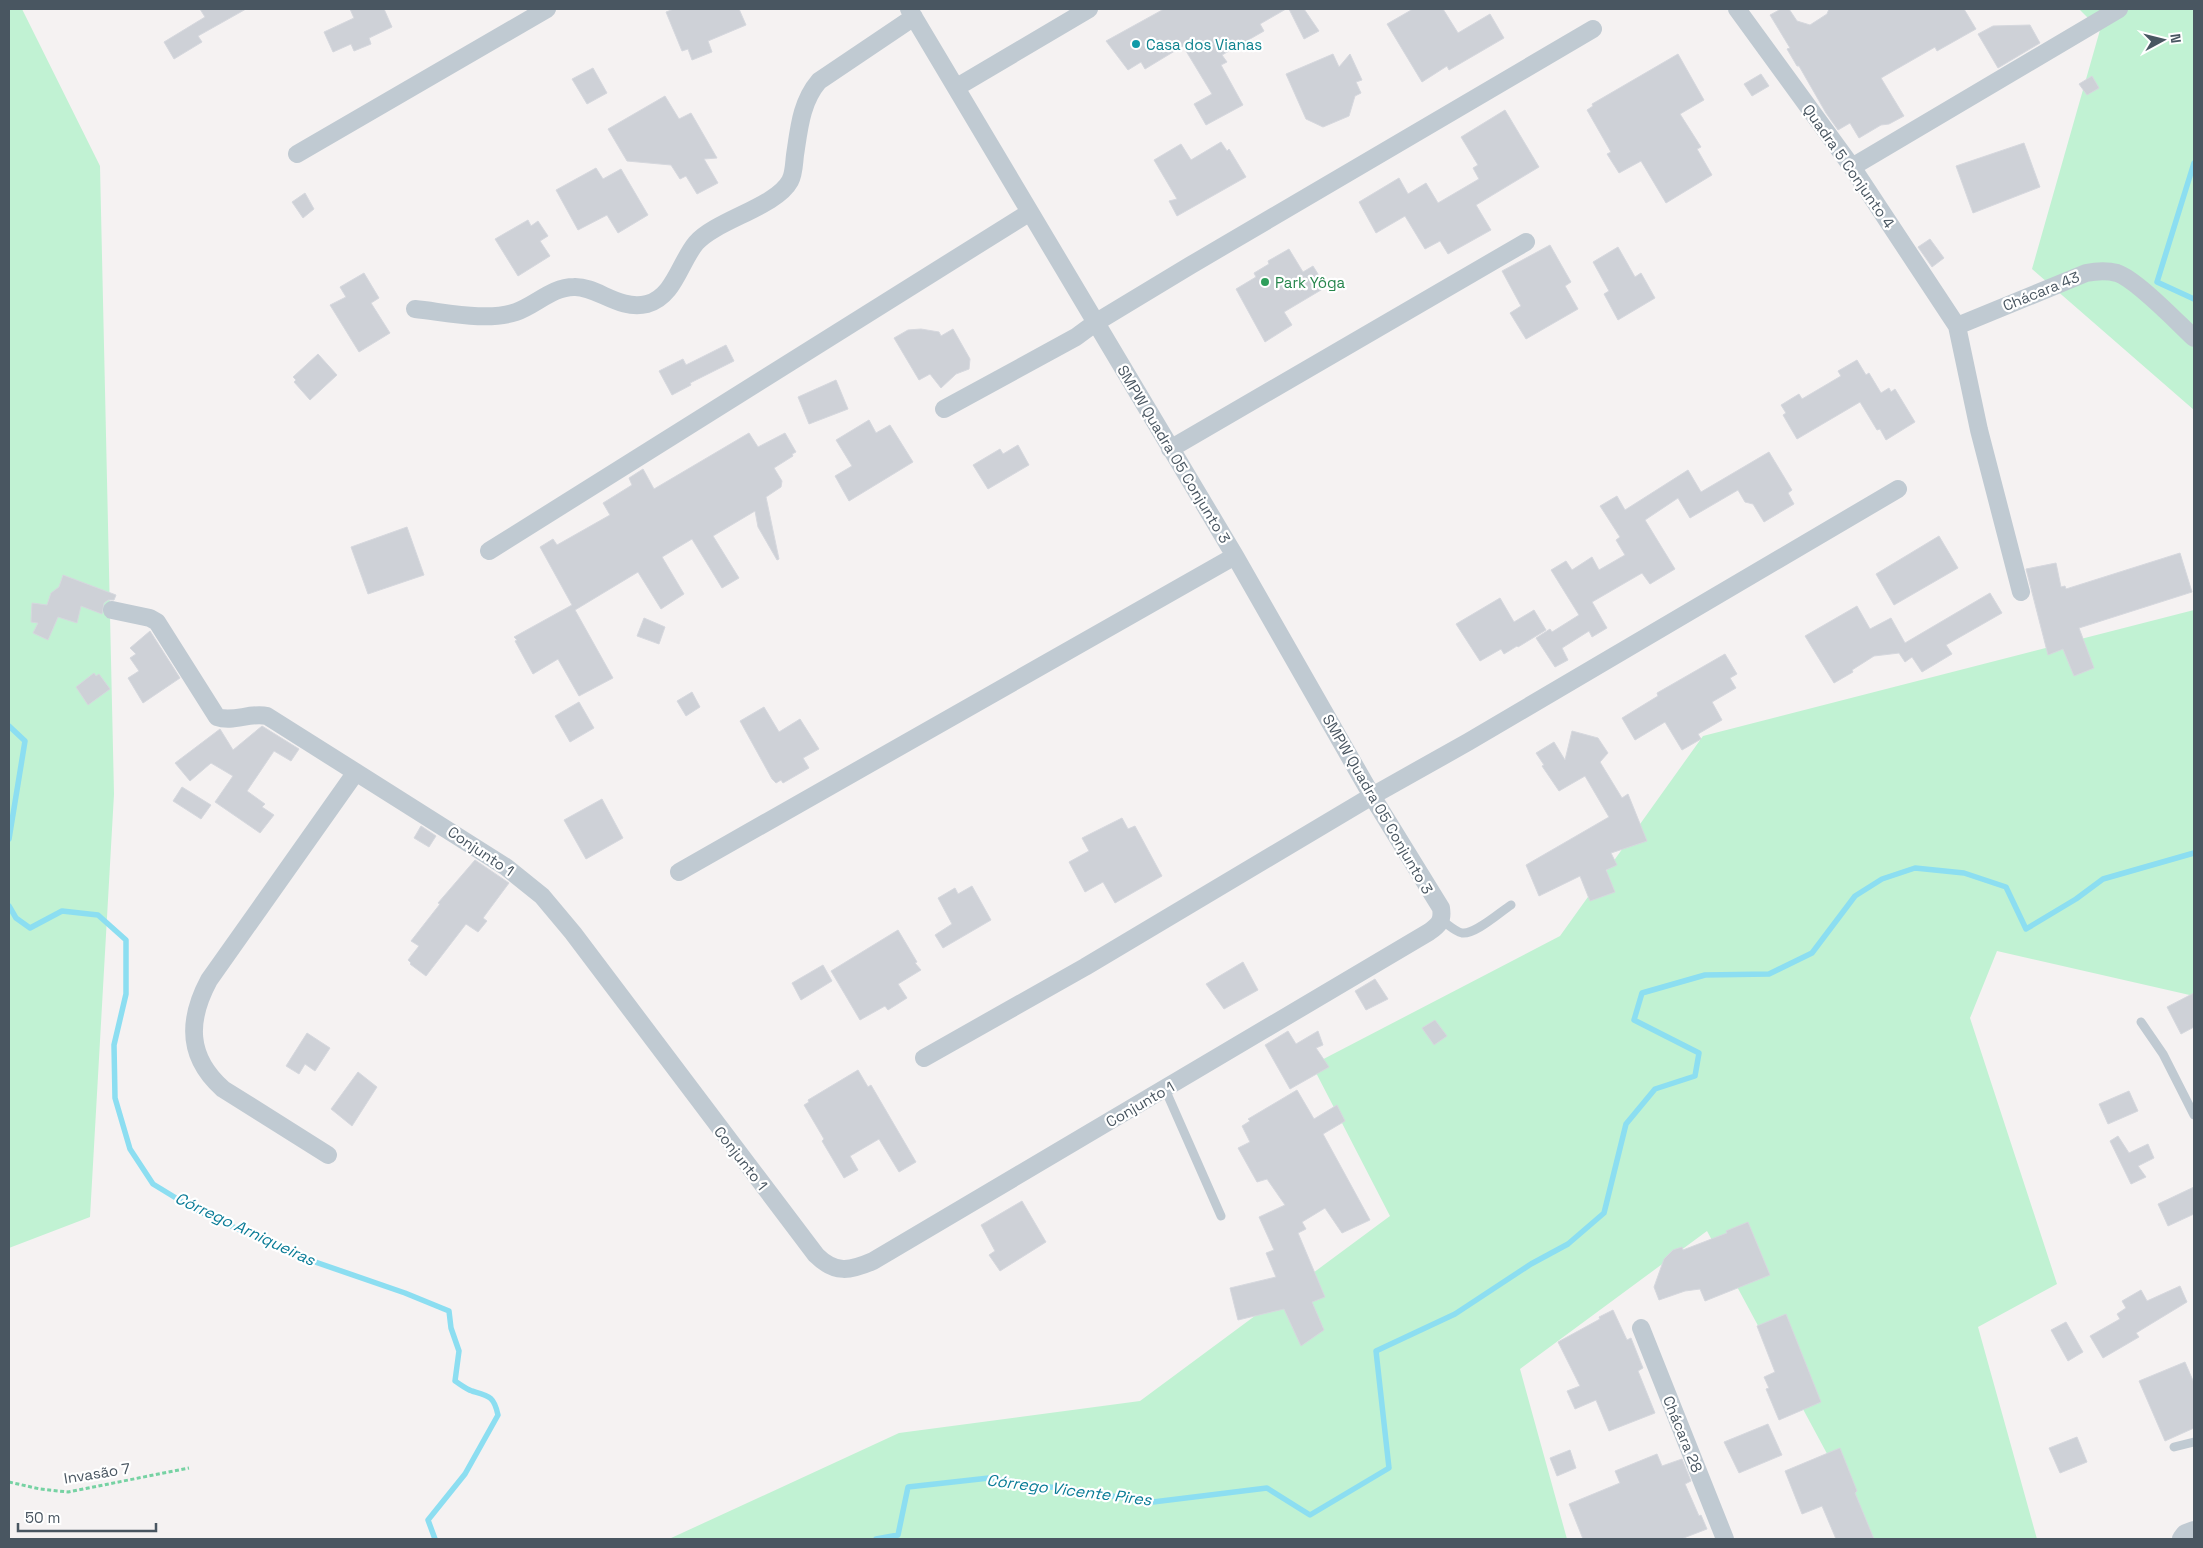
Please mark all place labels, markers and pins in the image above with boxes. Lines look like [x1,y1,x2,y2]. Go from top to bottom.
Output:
place label: Casa dos Vianas [1146,35,1262,54]
marker: Casa dos Vianas [1130,38,1142,50]
place label: Park Yôga [1275,273,1346,292]
marker: Park Yôga [1259,276,1271,288]

